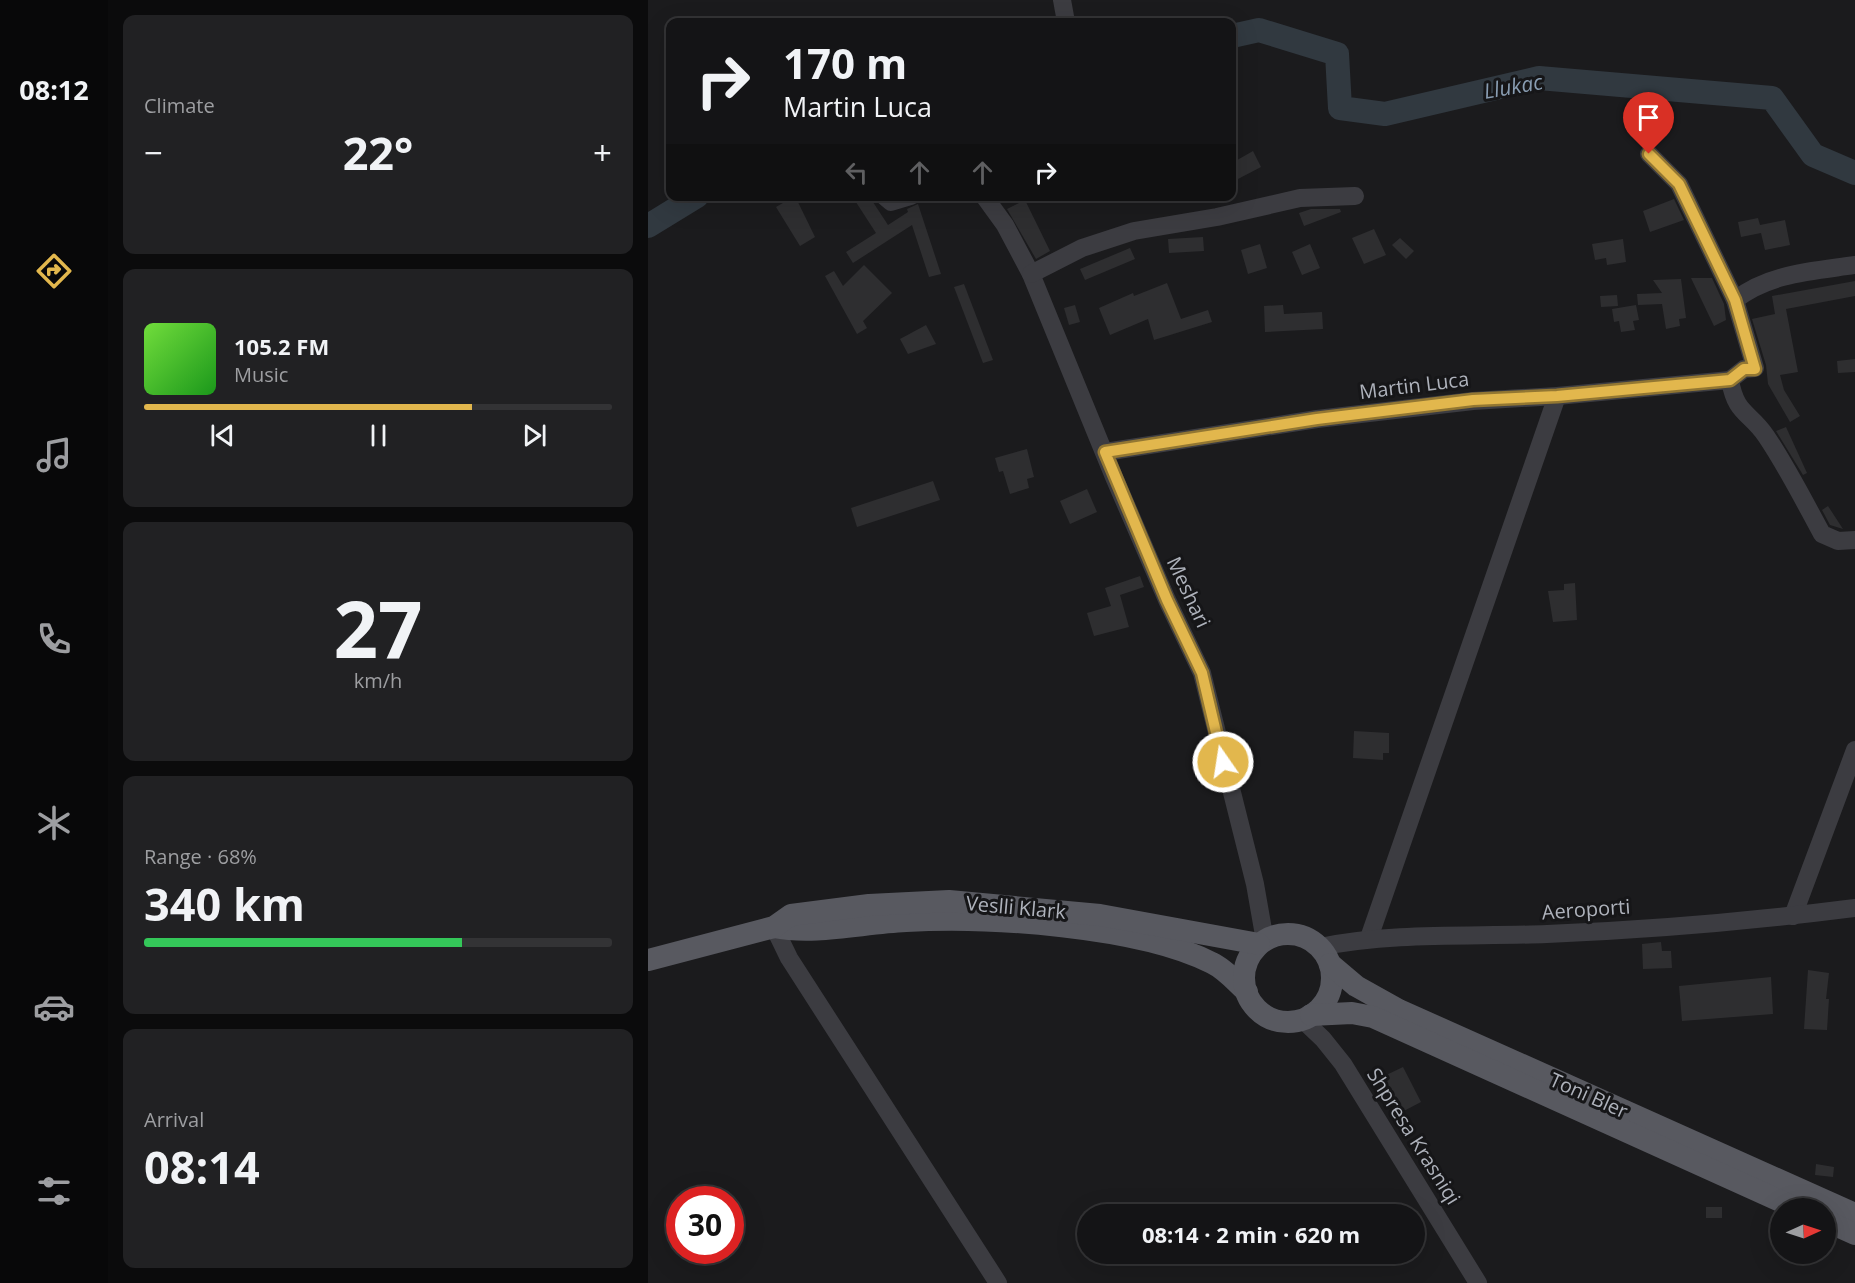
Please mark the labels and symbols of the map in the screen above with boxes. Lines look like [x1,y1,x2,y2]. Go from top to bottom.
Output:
water label: Llukac [1481,67,1545,105]
pin [1623,92,1674,154]
street label: Martin Luca [1358,365,1470,405]
street label: Meshari [1161,552,1217,632]
position arrow [1191,730,1255,794]
street label: Veslli Klark [965,889,1068,925]
street label: Aeroporti [1541,892,1631,926]
street label: Shpresa Krasniqi [1361,1063,1467,1209]
street label: Toni Bler [1546,1066,1632,1124]
speed limit sign: 30 [666,1186,744,1264]
north arrow [1770,1198,1836,1264]

